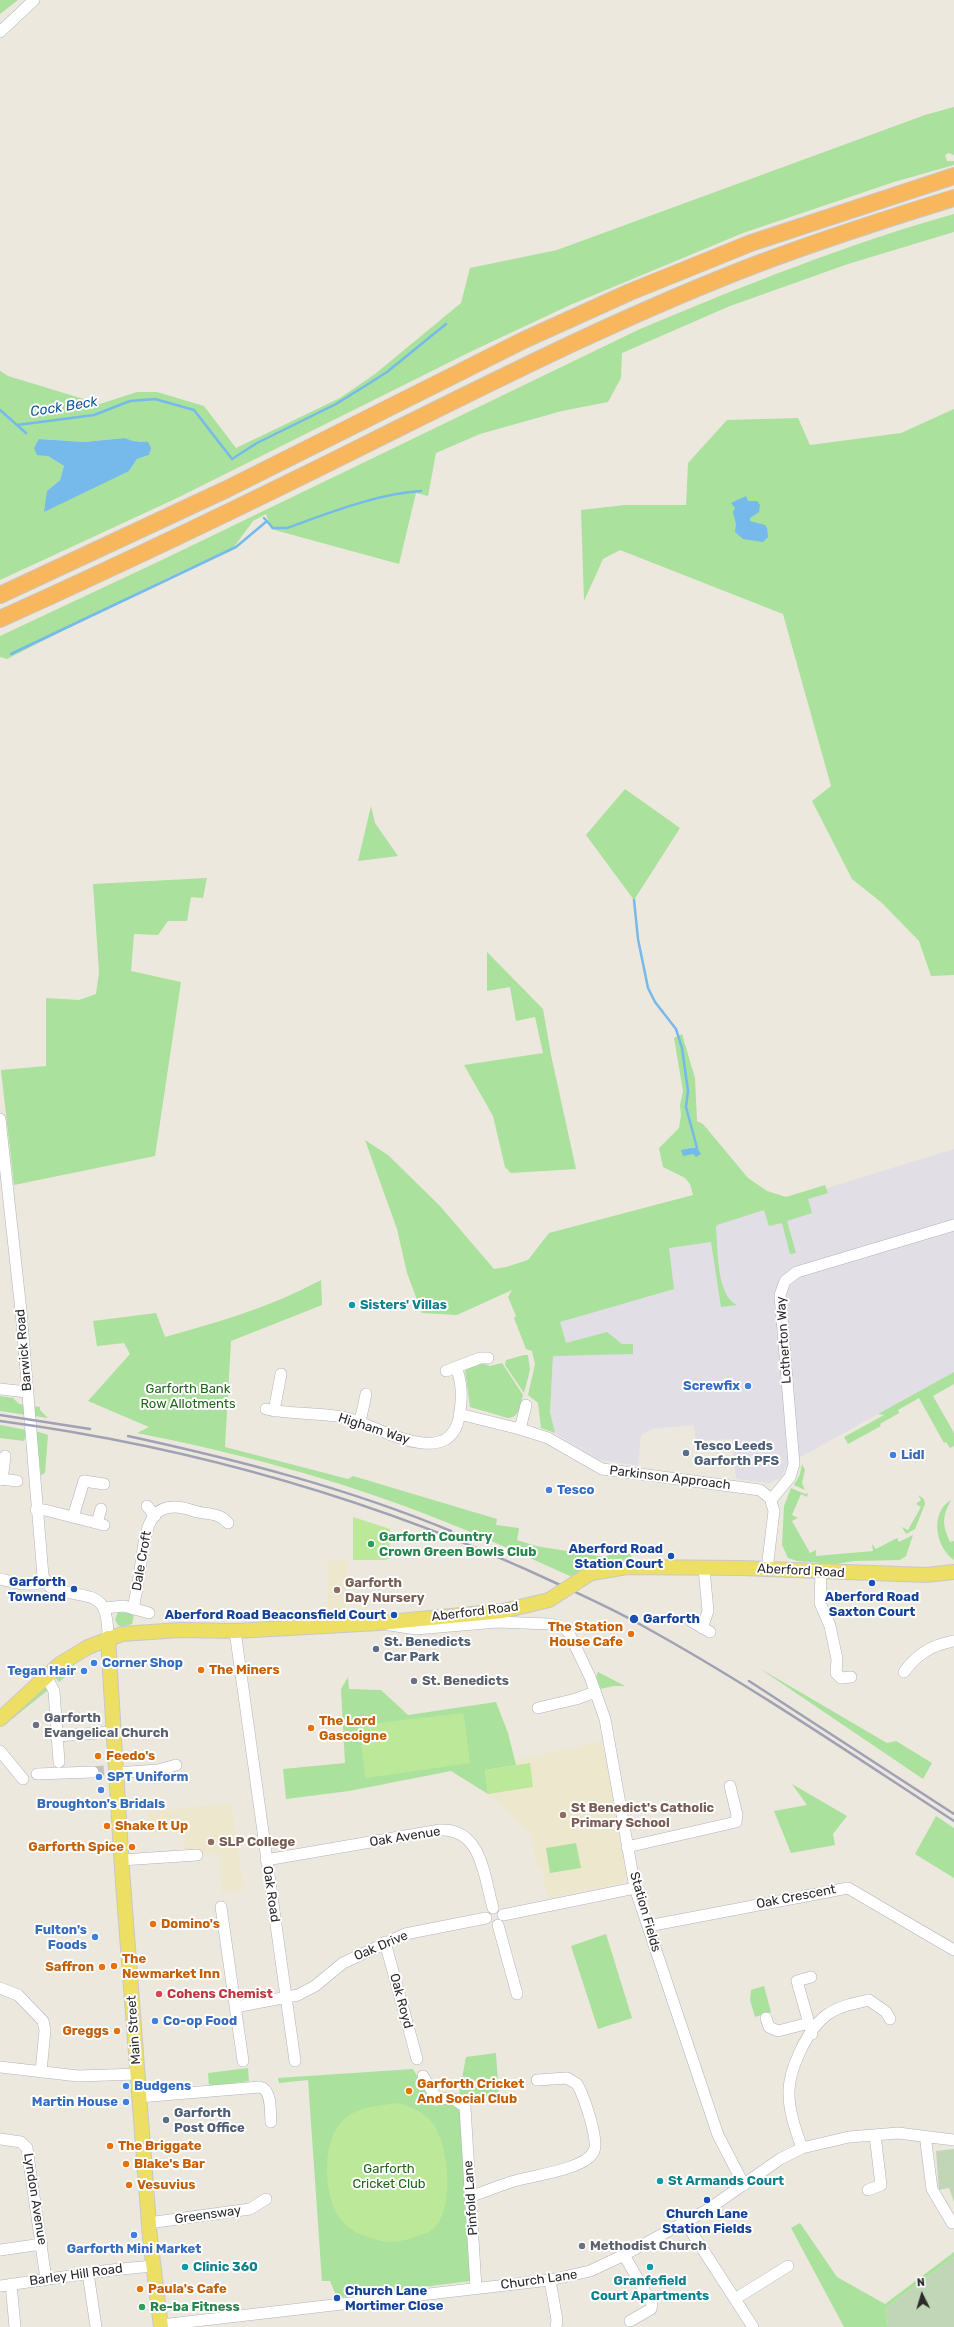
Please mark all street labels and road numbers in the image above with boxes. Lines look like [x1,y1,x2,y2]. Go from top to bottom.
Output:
street label: Lotherton Way [773,1296,795,1384]
street label: Barwick Road [13,1308,35,1392]
street label: Higham Way [336,1410,412,1448]
street label: Parkinson Approach [609,1463,731,1493]
street label: Dale Croft [129,1530,155,1592]
street label: Aberford Road [757,1561,845,1581]
street label: Aberford Road [431,1599,519,1625]
street label: Oak Avenue [369,1824,441,1850]
street label: Oak Road [259,1865,283,1923]
street label: Station Fields [626,1870,664,1954]
street label: Oak Crescent [755,1882,837,1912]
street label: Oak Drive [352,1928,410,1964]
street label: Oak Royd [386,1972,416,2030]
street label: Main Street [124,1995,144,2065]
street label: Lyndon Avenue [20,2152,50,2246]
street label: Pinfold Lane [461,2160,481,2236]
street label: Greensway [174,2203,242,2227]
street label: Barley Hill Road [28,2261,124,2289]
street label: Church Lane [500,2267,578,2293]

